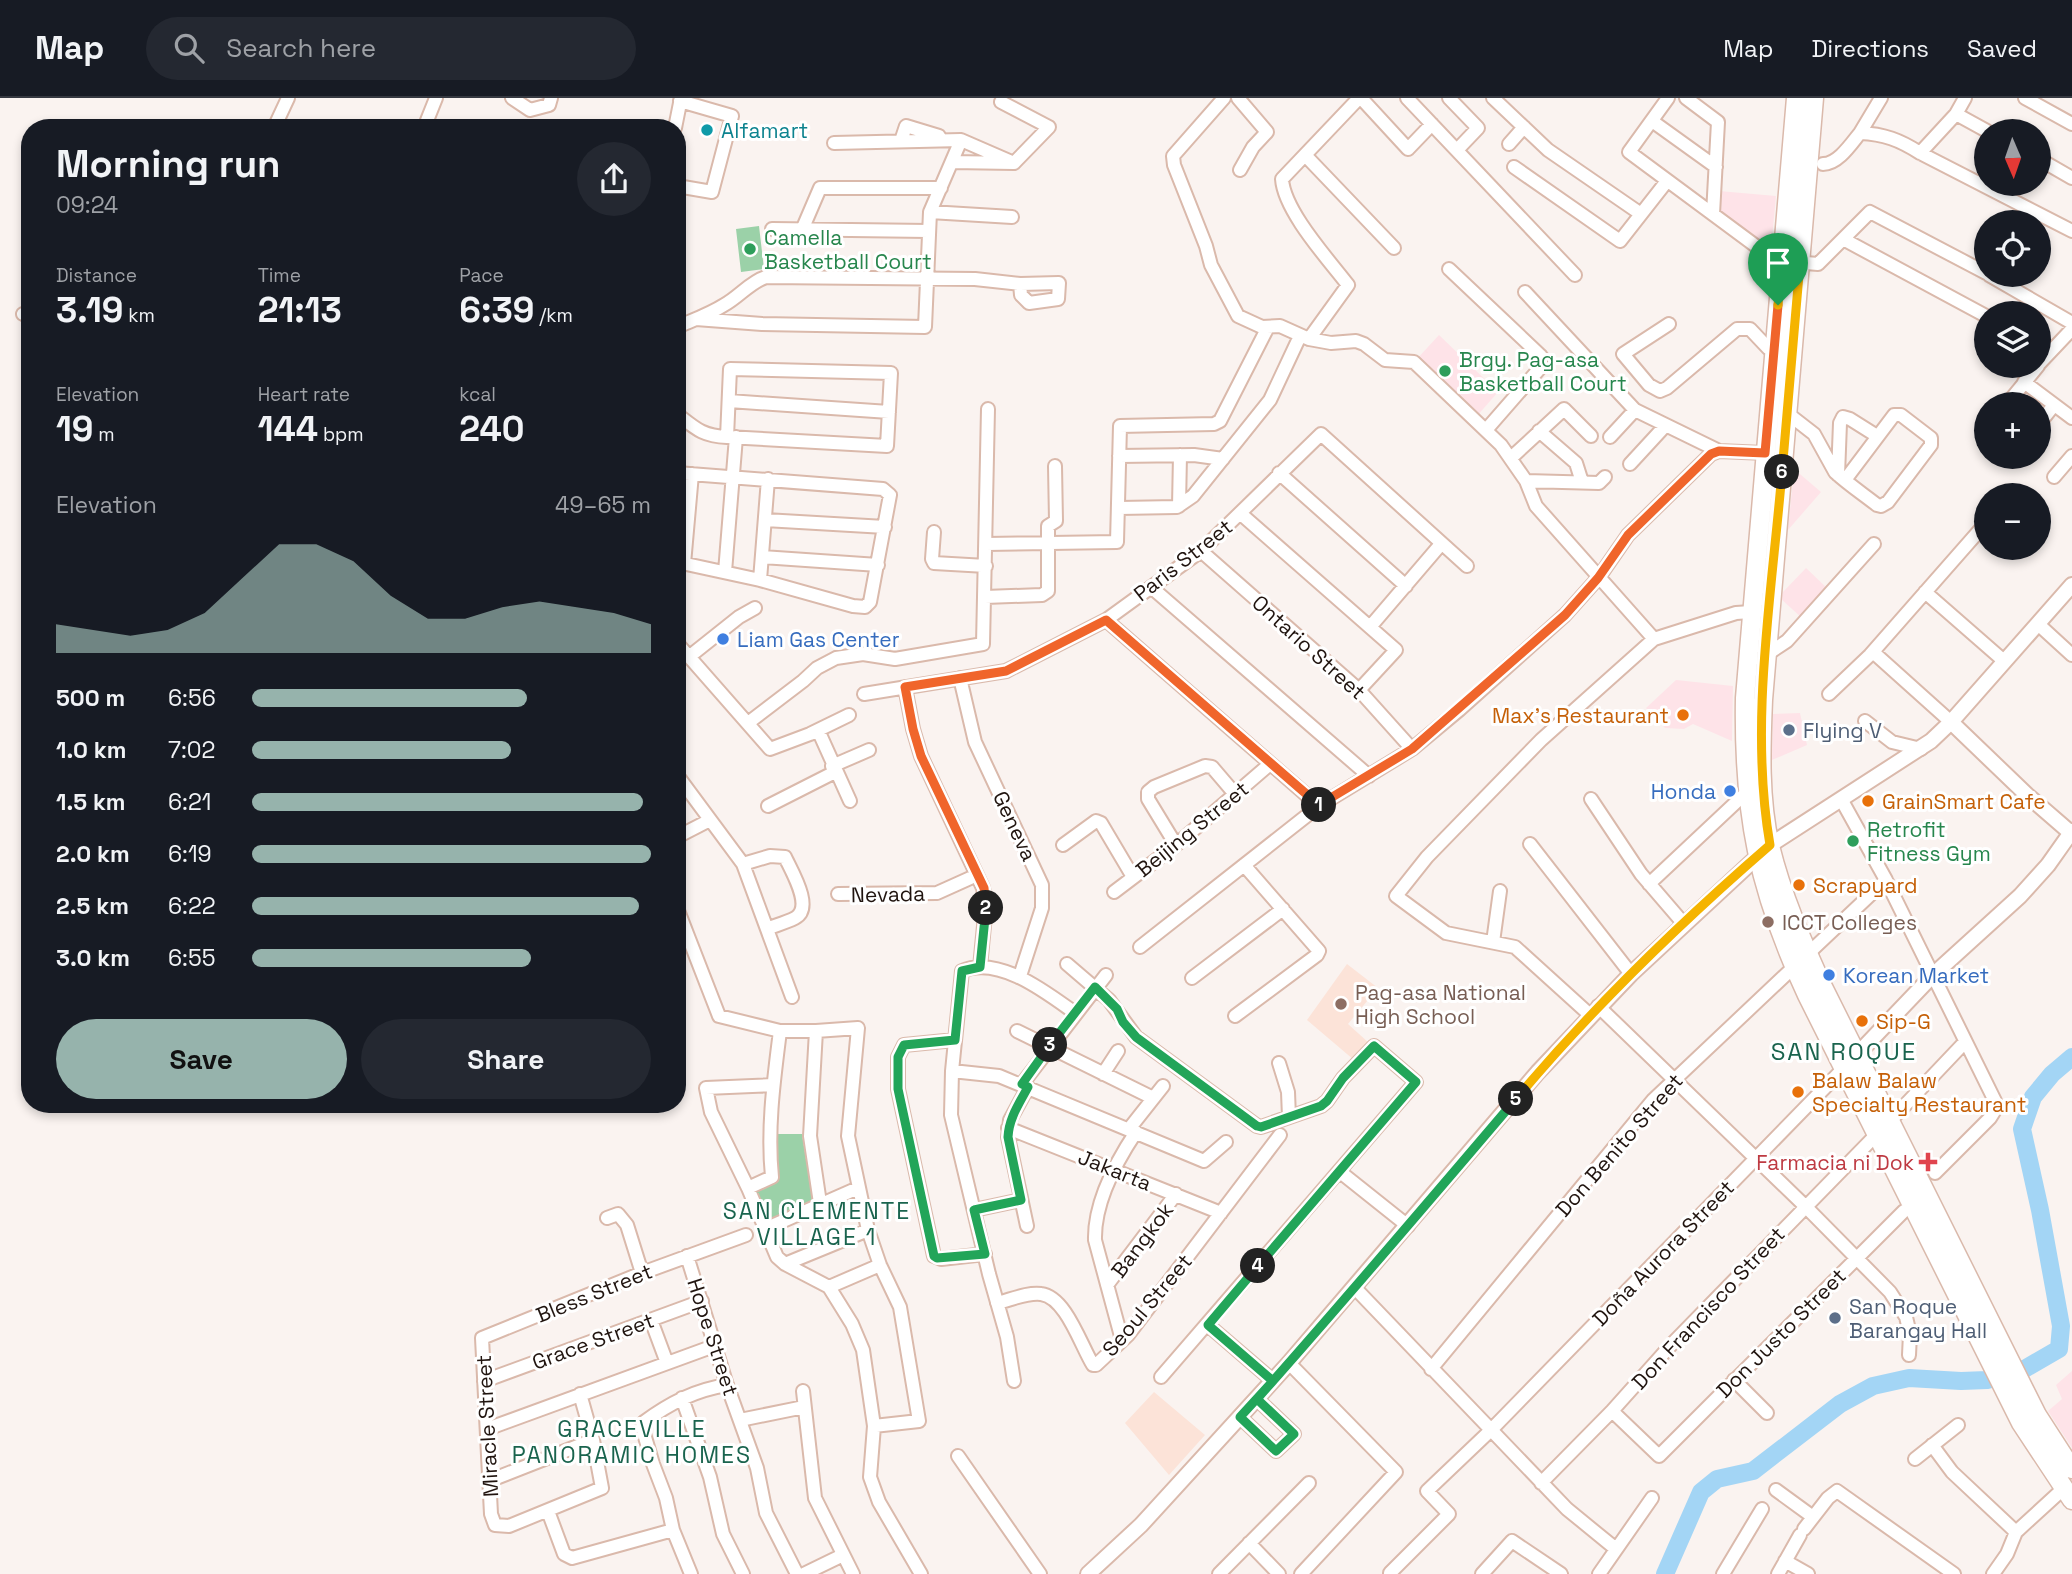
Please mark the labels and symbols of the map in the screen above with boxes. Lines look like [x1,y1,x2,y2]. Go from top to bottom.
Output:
place label: Alfamart [721,117,808,144]
north arrow [1974,119,2051,196]
marker: Alfamart [699,122,715,138]
place label: Camella Basketball Court [764,224,932,275]
pin [1748,233,1808,305]
marker: Camella Basketball Court [742,241,758,257]
place label: Brgy. Pag-asa Basketball Court [1459,346,1627,397]
marker: Brgy. Pag-asa Basketball Court [1437,363,1453,379]
pin: 6 [1764,454,1800,490]
street label: Paris Street [1128,513,1238,607]
street label: Ontario Street [1246,589,1372,705]
place label: Liam Gas Center [737,626,900,653]
marker: Liam Gas Center [715,631,731,647]
place label: Max's Restaurant [1492,702,1669,729]
marker: Max's Restaurant [1675,707,1691,723]
place label: Flying V [1803,717,1882,744]
marker: Flying V [1781,722,1797,738]
street label: Beijing Street [1130,775,1254,883]
place label: Honda [1651,778,1716,805]
marker: Honda [1722,783,1738,799]
street label: Geneva [987,787,1043,865]
pin: 1 [1302,788,1336,822]
place label: GrainSmart Cafe [1882,788,2046,815]
marker: GrainSmart Cafe [1860,793,1876,809]
place label: Retrofit Fitness Gym [1867,816,1991,867]
marker: Retrofit Fitness Gym [1845,833,1861,849]
place label: Scrapyard [1813,872,1918,899]
marker: Scrapyard [1791,877,1807,893]
street label: Nevada [851,880,925,908]
pin: 2 [968,890,1004,926]
place label: ICCT Colleges [1782,909,1917,936]
marker: ICCT Colleges [1760,914,1776,930]
place label: Korean Market [1843,962,1989,989]
marker: Korean Market [1821,967,1837,983]
place label: Pag-asa National High School [1355,979,1526,1030]
marker: Pag-asa National High School [1333,996,1349,1012]
place label: Sip-G [1876,1008,1931,1035]
marker: Sip-G [1854,1013,1870,1029]
pin: 3 [1032,1028,1068,1062]
district label: SAN ROQUE [1771,1036,1917,1067]
place label: Balaw Balaw Specialty Restaurant [1812,1067,2026,1118]
street label: Don Benito Street [1549,1068,1689,1222]
pin: 5 [1498,1082,1534,1116]
marker: Balaw Balaw Specialty Restaurant [1790,1084,1806,1100]
street label: Jakarta [1074,1143,1156,1197]
place label: Farmacia ni Dok [1756,1149,1914,1176]
marker: Farmacia ni Dok [1920,1154,1936,1170]
street label: Doña Aurora Street [1586,1174,1740,1332]
district label: SAN CLEMENTE VILLAGE 1 [723,1196,911,1252]
street label: Bangkok [1105,1197,1179,1283]
street label: Don Francisco Street [1626,1221,1790,1395]
street label: Seoul Street [1096,1248,1198,1362]
pin: 4 [1240,1248,1276,1284]
street label: Bless Street [532,1257,656,1329]
street label: Don Justo Street [1710,1262,1852,1404]
street label: Hope Street [681,1275,745,1399]
place label: San Roque Barangay Hall [1849,1293,1987,1344]
street label: Grace Street [528,1306,658,1376]
marker: San Roque Barangay Hall [1827,1310,1843,1326]
street label: Miracle Street [470,1354,504,1498]
district label: GRACEVILLE PANORAMIC HOMES [512,1414,752,1470]

